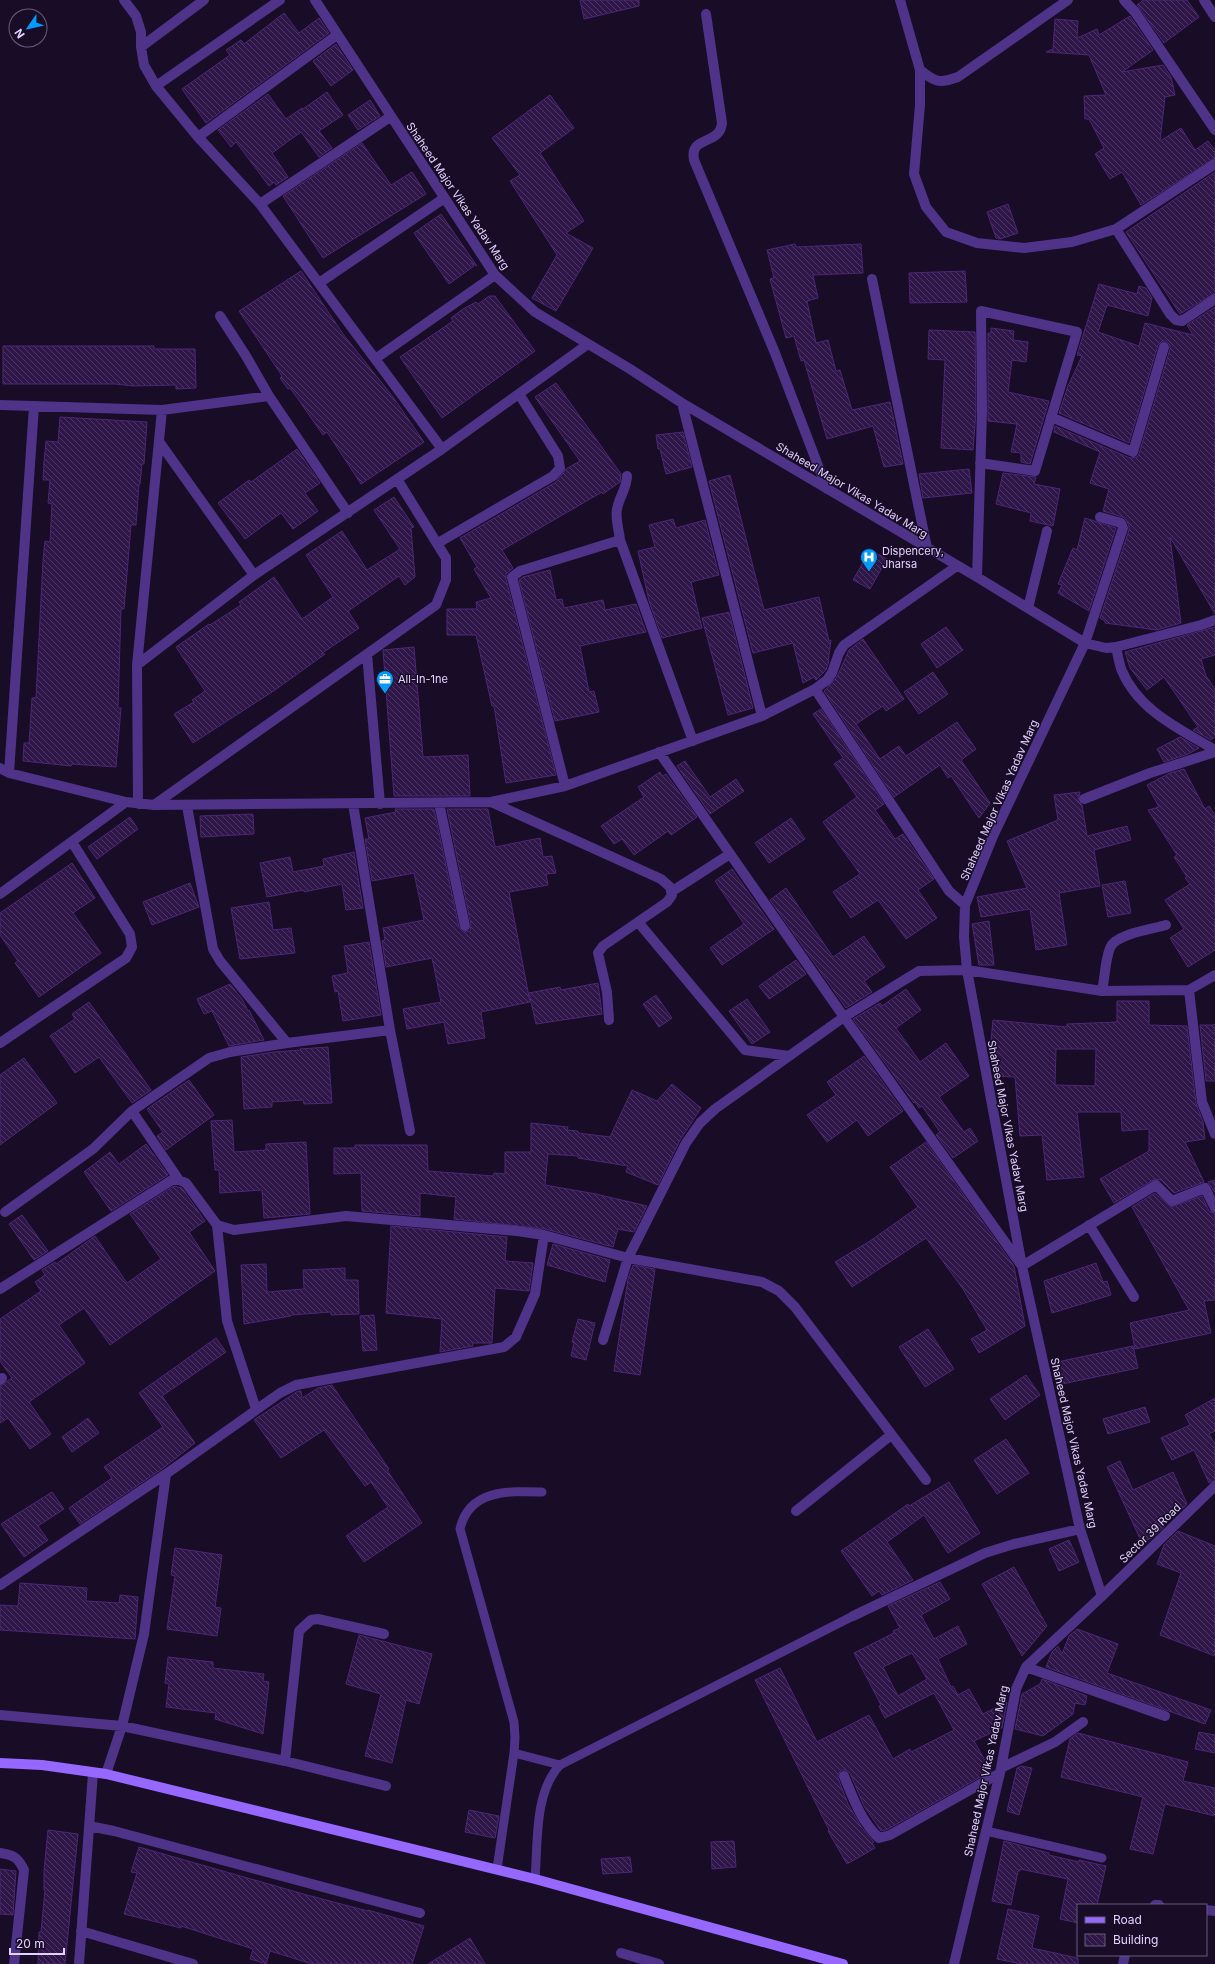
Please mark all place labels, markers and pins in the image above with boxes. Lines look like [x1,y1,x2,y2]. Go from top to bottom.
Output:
place label: Dispencery, Jharsa [882,544,944,571]
hospital icon: Dispencery, Jharsa [859,547,879,572]
office icon: All-In-1ne [375,669,395,694]
place label: All-In-1ne [398,672,448,686]

